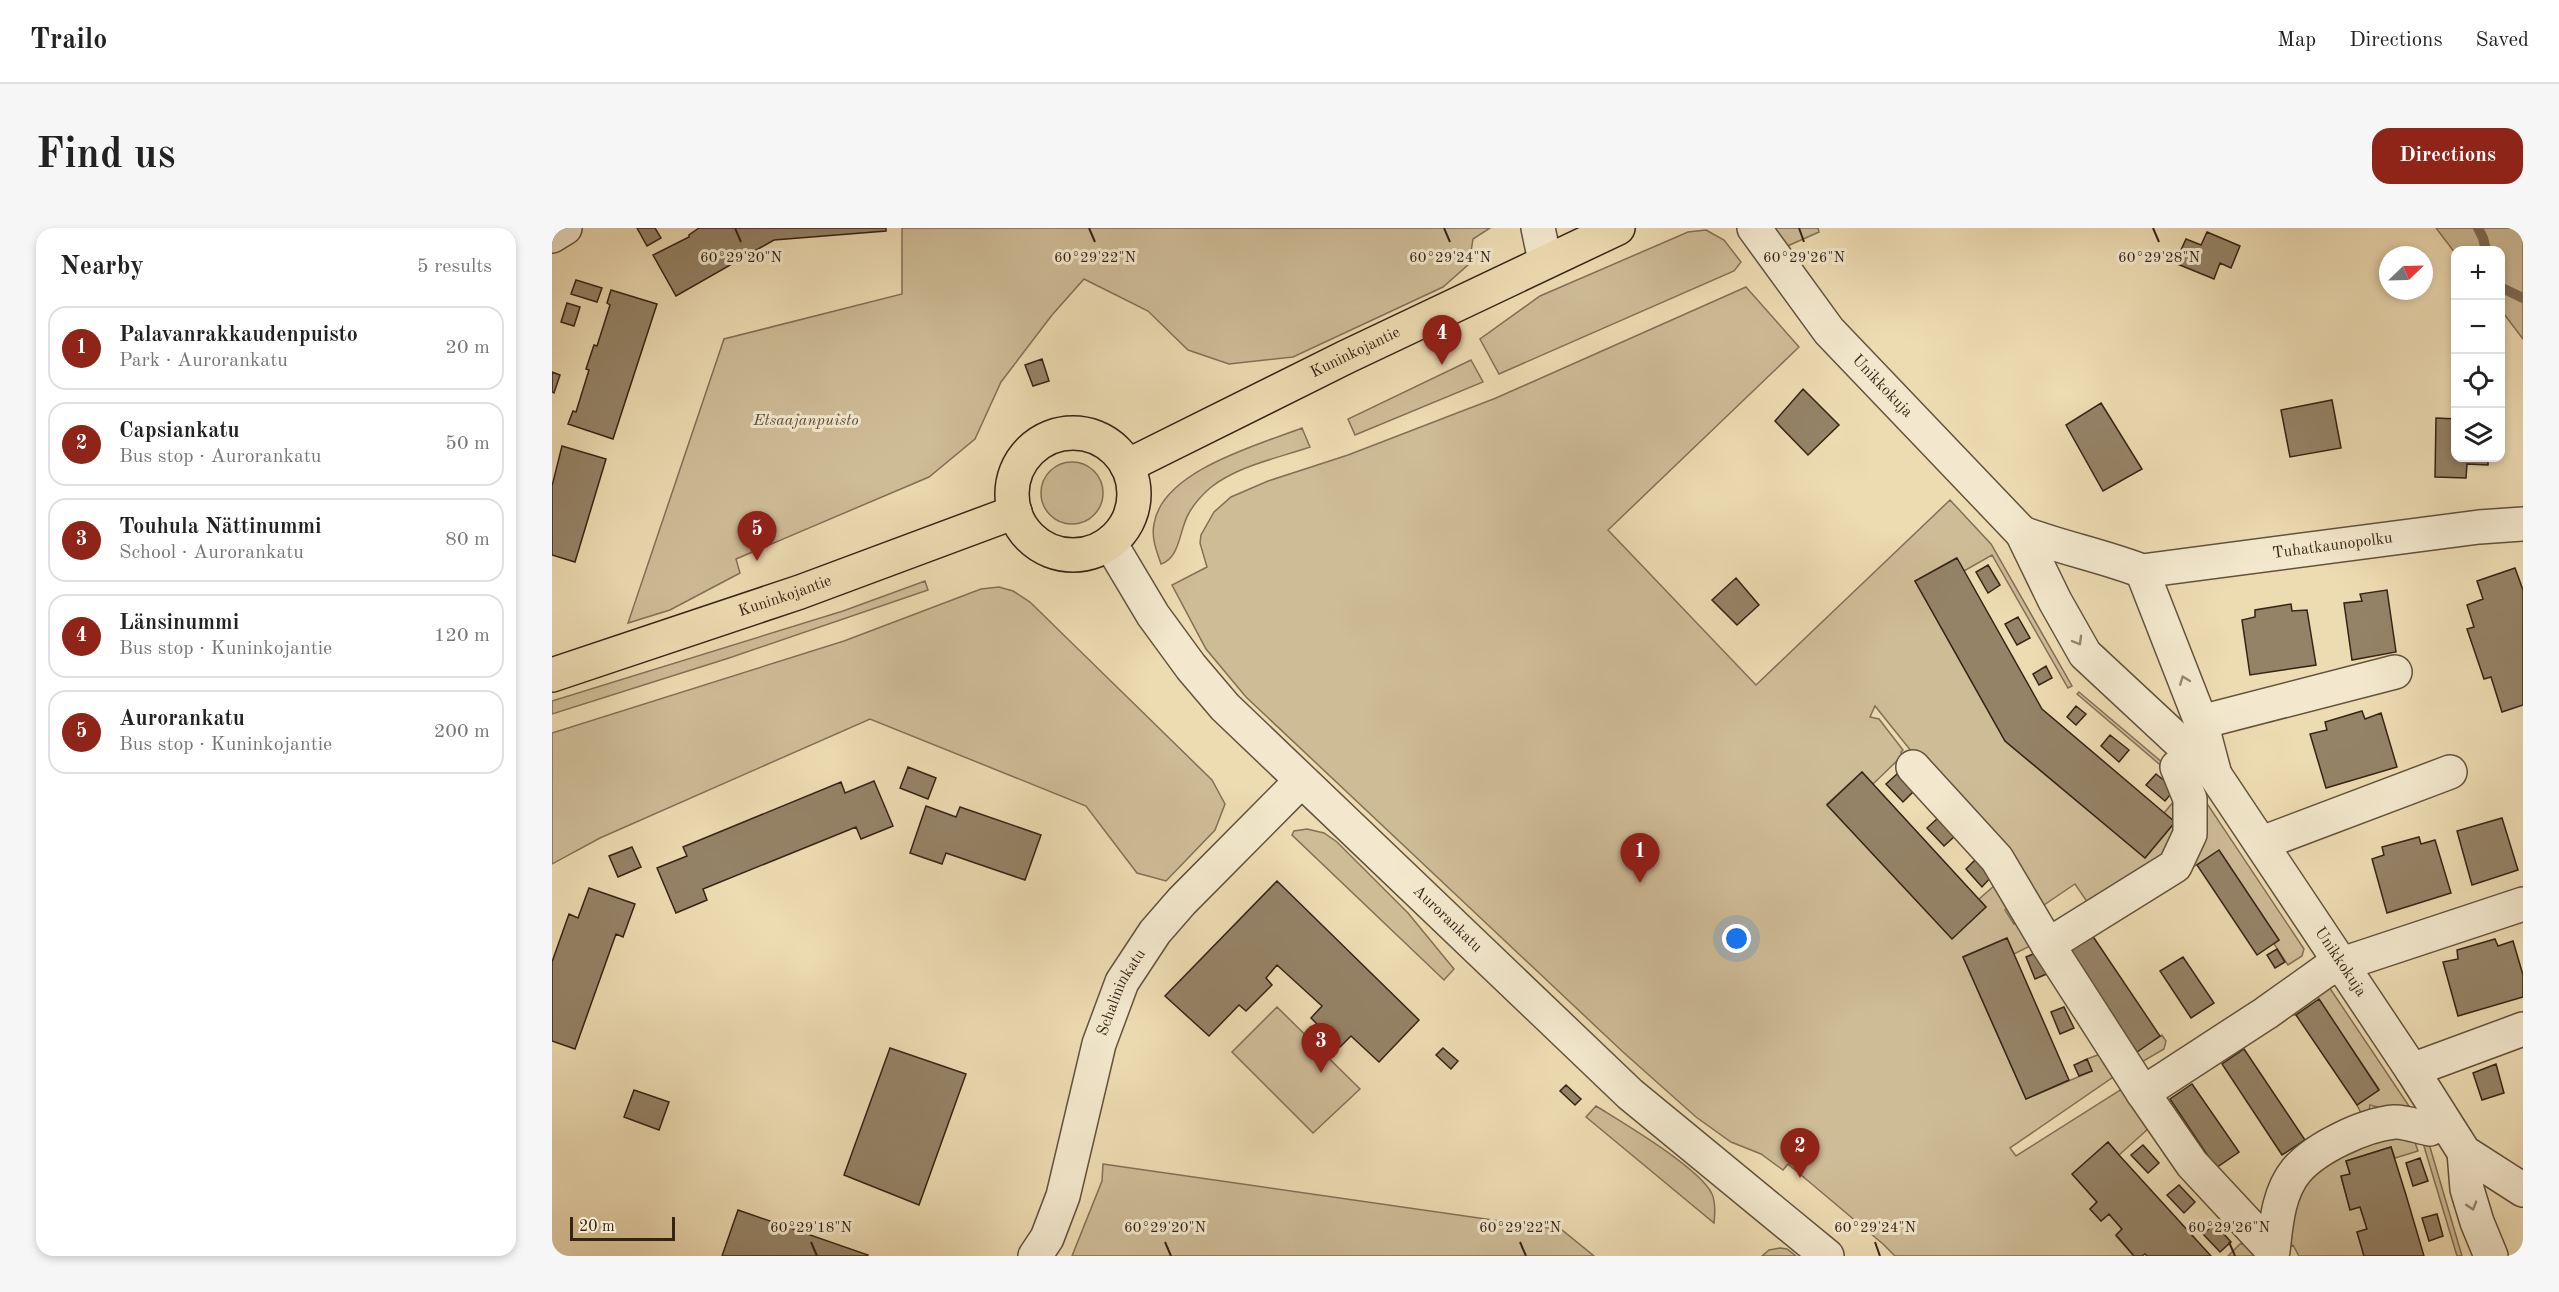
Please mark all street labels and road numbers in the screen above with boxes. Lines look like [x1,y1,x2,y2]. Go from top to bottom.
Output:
street label: Kuninkojantie [1308,324,1403,381]
street label: Unikkokuja [1849,352,1915,421]
street label: Tuhatkaunopolku [2271,530,2394,562]
street label: Kuninkojantie [737,573,834,620]
street label: Aurorankatu [1410,883,1485,956]
street label: Unikkokuja [2311,925,2369,1000]
street label: Schalininkatu [1095,946,1149,1038]

